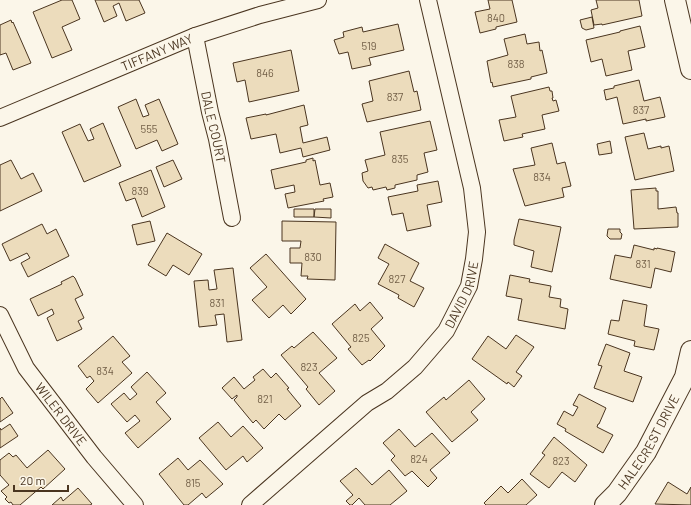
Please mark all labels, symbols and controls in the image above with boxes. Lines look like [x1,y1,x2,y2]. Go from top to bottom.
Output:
house number: 840 [487,11,505,24]
street label: TIFFANY WAY [119,30,195,74]
house number: 519 [362,39,377,52]
house number: 838 [507,57,525,70]
house number: 846 [256,66,274,79]
street label: DALE COURT [198,90,229,164]
house number: 837 [387,90,403,103]
house number: 837 [633,103,649,116]
house number: 555 [141,122,158,135]
house number: 835 [391,152,409,165]
house number: 834 [533,170,551,183]
house number: 839 [131,184,149,197]
house number: 830 [304,250,322,263]
house number: 831 [635,257,651,270]
street label: DAVID DRIVE [441,260,481,331]
house number: 827 [389,272,405,285]
house number: 831 [209,296,225,309]
house number: 825 [352,331,370,344]
house number: 823 [300,360,318,373]
house number: 834 [96,364,114,377]
street label: WILER DRIVE [32,379,91,449]
house number: 821 [257,392,273,405]
street label: HALECREST DRIVE [614,392,683,493]
house number: 824 [410,452,428,465]
house number: 823 [552,454,570,467]
scale bar [14,467,68,493]
text: 20 m [20,473,46,487]
house number: 815 [186,476,201,489]

